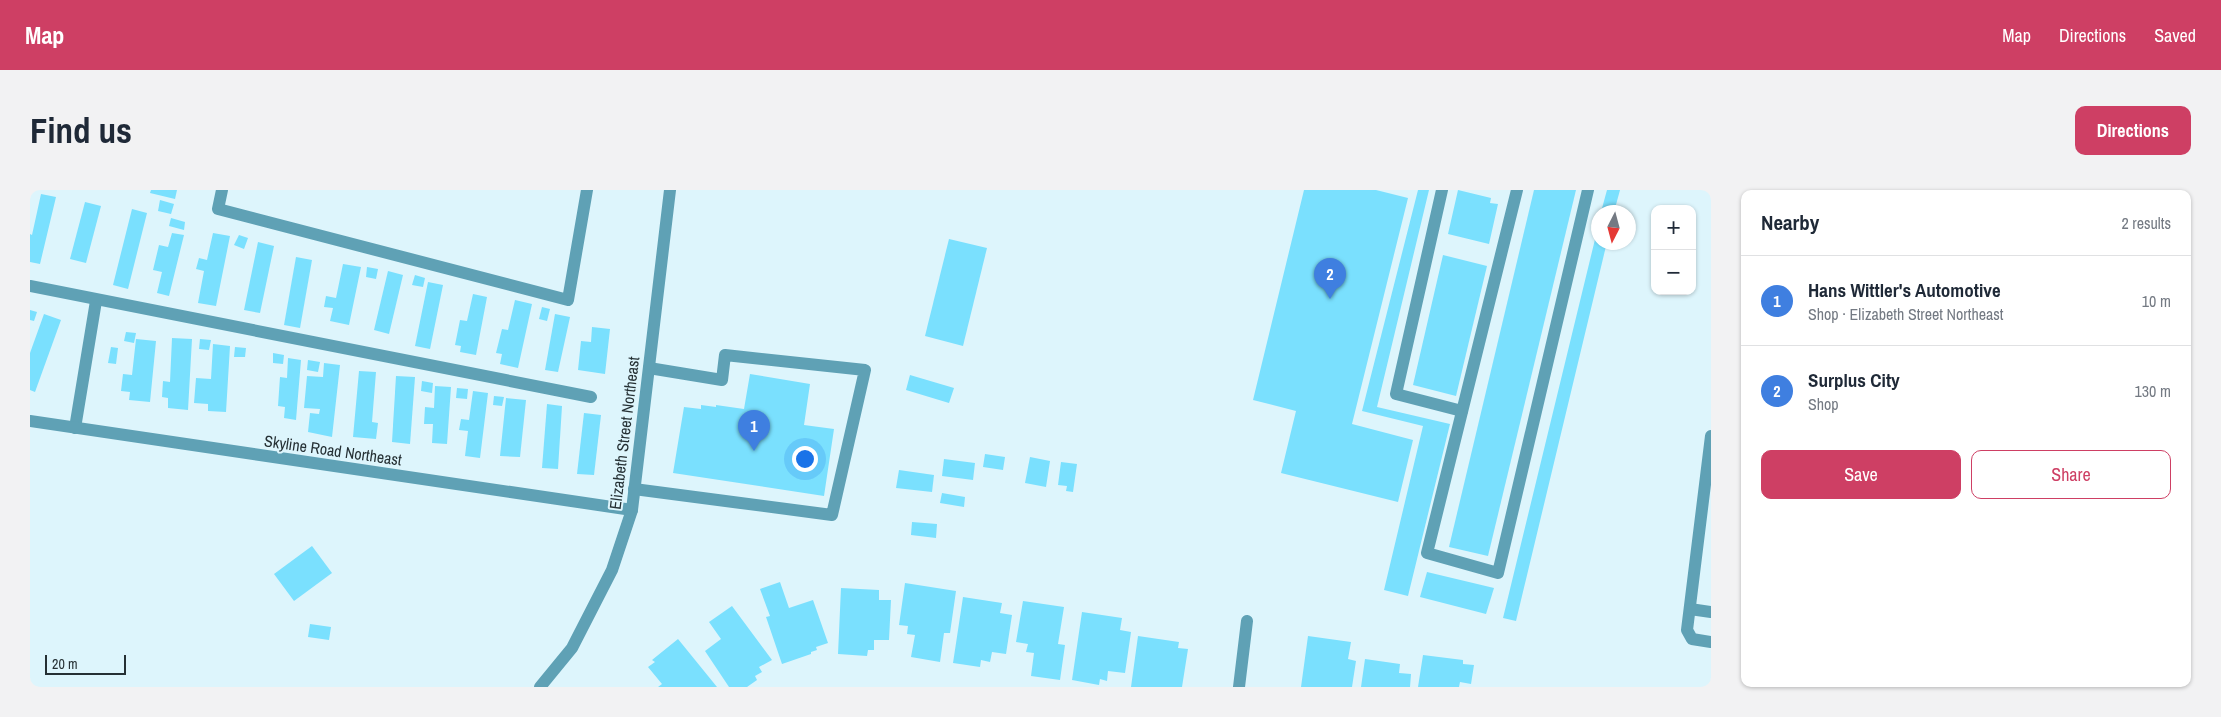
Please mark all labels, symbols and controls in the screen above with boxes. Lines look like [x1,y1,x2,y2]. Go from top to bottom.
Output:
text: Map [25,19,64,51]
text: Map [2002,23,2031,48]
text: Directions [2059,23,2126,48]
text: Saved [2154,23,2196,48]
button: Directions [2075,106,2191,155]
text: Find us [30,107,132,154]
north arrow [1591,205,1636,250]
map controls [1651,205,1696,295]
button: + [1651,205,1696,250]
text: Nearby [1761,208,1819,237]
text: 2 results [2121,212,2171,234]
button: − [1651,250,1696,295]
pin: 2 [1314,258,1346,299]
text: Hans Wittler's Automotive [1808,277,2001,303]
text: 1 [1773,290,1781,312]
text: 10 m [2142,290,2171,312]
text: Shop · Elizabeth Street Northeast [1808,303,2003,325]
street label: Elizabeth Street Northeast [604,355,644,511]
text: Surplus City [1808,367,1900,393]
text: 2 [1773,380,1781,402]
text: 130 m [2135,380,2171,402]
text: Shop [1808,393,1839,415]
pin: 1 [738,410,770,451]
street label: Skyline Road Northeast [263,429,403,471]
your location [792,446,818,472]
button: Save [1761,450,1961,499]
button: Share [1971,450,2171,499]
scale bar [45,652,126,675]
text: 20 m [52,655,78,673]

